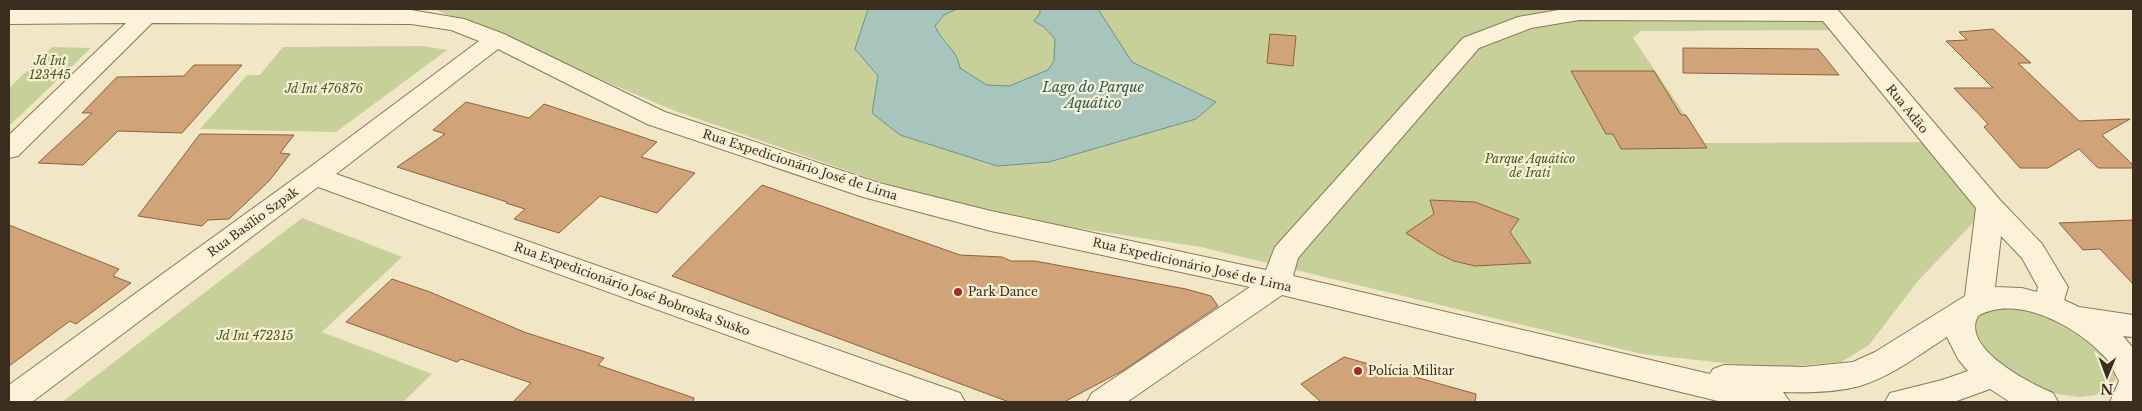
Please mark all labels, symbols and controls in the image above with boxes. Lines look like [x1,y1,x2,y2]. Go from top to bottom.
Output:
park label: Jd Int 123445 [28,53,72,82]
water label: Lago do Parque Aquático [1041,78,1144,112]
park label: Jd Int 476876 [284,81,363,96]
street label: Rua Adão [1883,81,1932,136]
street label: Rua Expedicionário José de Lima [701,126,900,203]
park label: Parque Aquático de Irati [1484,151,1575,180]
street label: Rua Basílio Szpak [204,183,302,260]
street label: Rua Expedicionário José de Lima [1091,234,1293,295]
street label: Rua Expedicionário José Bobroska Susko [512,239,752,338]
place label: Park Dance [968,284,1038,299]
marker: Park Dance [952,286,964,298]
park label: Jd Int 472315 [216,328,294,343]
north arrow [2082,351,2132,401]
place label: Polícia Militar [1368,363,1455,378]
marker: Polícia Militar [1352,365,1364,377]
text: N [2100,380,2114,398]

